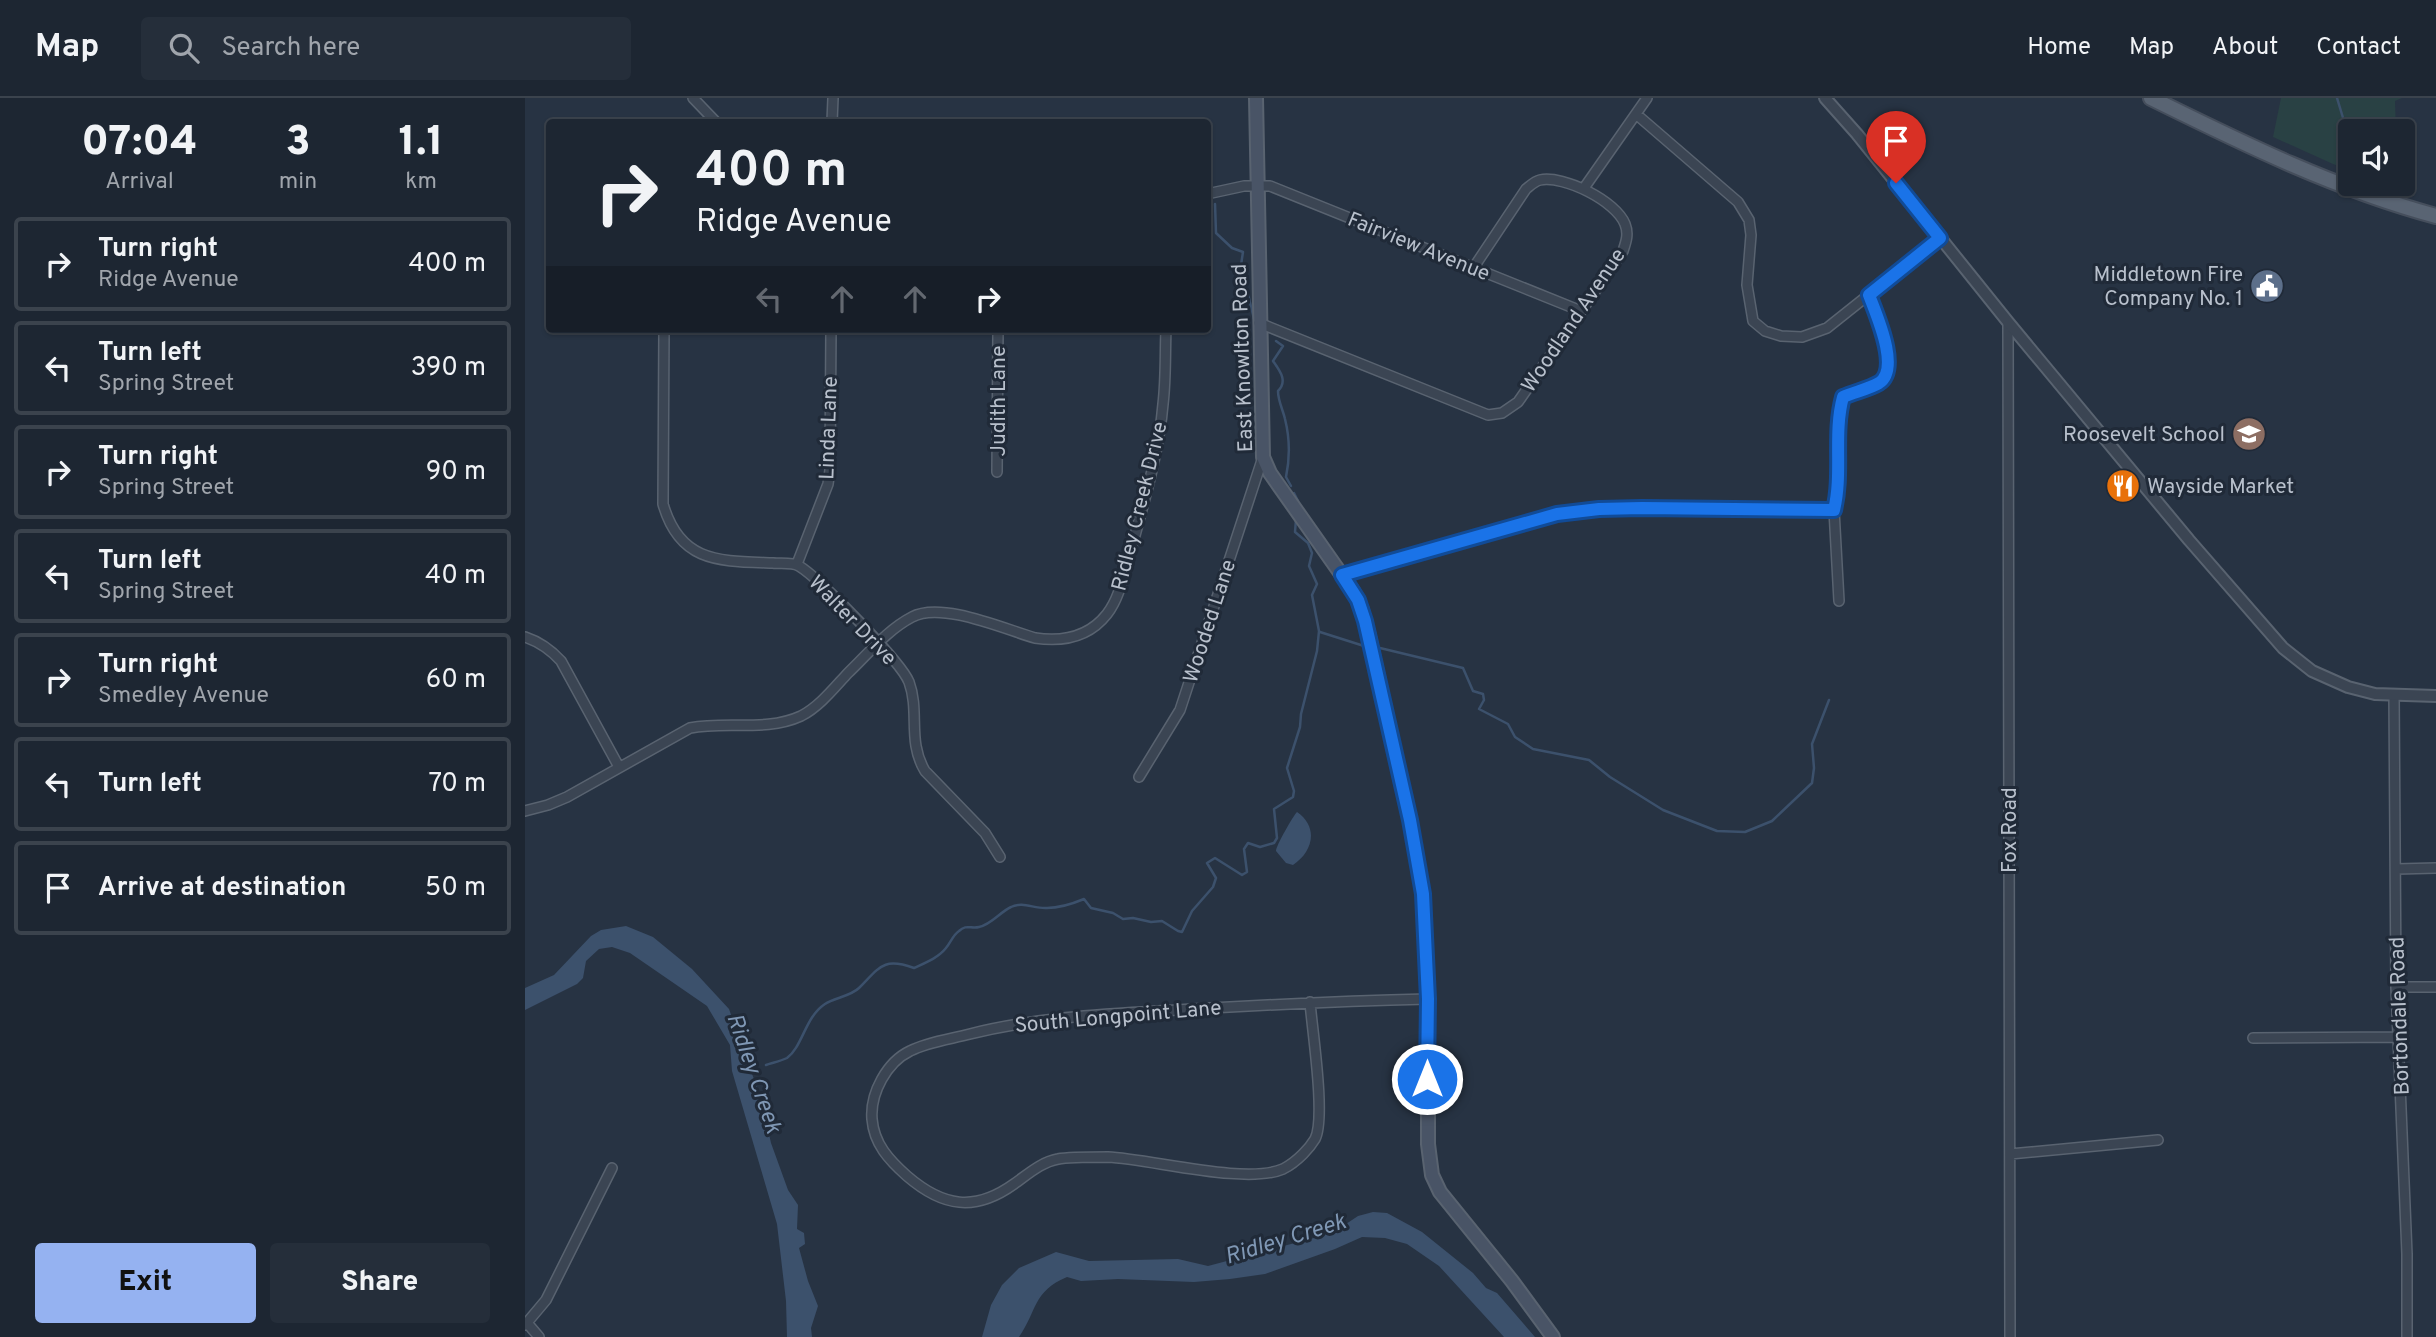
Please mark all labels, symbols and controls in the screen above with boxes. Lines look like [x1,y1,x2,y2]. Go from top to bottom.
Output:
search box [141,17,631,80]
text: Map [35,27,99,69]
icon: search [165,29,203,67]
text: Search here [221,32,360,65]
text: Home [2027,33,2091,63]
text: Map [2129,33,2174,63]
text: About [2212,33,2278,63]
text: Contact [2316,33,2401,63]
pin [1866,111,1926,183]
text: 07:04 [81,117,198,170]
text: 3 [285,117,311,170]
text: 1.1 [398,117,444,170]
map controls [2338,119,2415,196]
button: sound [2338,119,2415,196]
icon: arrive [1877,122,1915,160]
text: 400 m [696,142,847,204]
icon: right [581,147,672,238]
text: Arrival [105,168,174,197]
text: min [279,168,317,197]
text: km [405,168,437,197]
text: Ridge Avenue [696,203,892,243]
street label: Fairview Avenue [1343,207,1494,288]
text: Turn right [98,233,218,266]
street label: Woodland Avenue [1516,244,1632,398]
icon: right [39,245,77,283]
text: 400 m [409,248,486,281]
place label: Middletown Fire Company No. 1 [2094,262,2243,313]
street label: East Knowlton Road [1227,263,1260,453]
text: Ridge Avenue [98,266,239,295]
public building icon: Middletown Fire Company No. 1 [2248,267,2286,305]
icon: left [750,280,788,318]
icon: ahead [823,280,861,318]
icon: ahead [896,280,934,318]
icon: right [969,280,1007,318]
text: Turn left [98,337,202,370]
street label: Judith Lane [986,345,1013,457]
icon: left [39,349,77,387]
text: 390 m [411,352,486,385]
text: Spring Street [98,370,234,399]
street label: Linda Lane [814,376,845,480]
school or university icon: Roosevelt School [2230,415,2268,453]
street label: Ridley Creek Drive [1106,419,1175,594]
place label: Roosevelt School [2063,422,2225,449]
text: Turn right [98,441,218,474]
icon: right [39,453,77,491]
text: 90 m [426,456,486,489]
restaurant icon: Wayside Market [2104,467,2142,505]
text: Spring Street [98,474,234,503]
place label: Wayside Market [2147,474,2294,501]
text: Turn left [98,545,202,578]
street label: Wooded Lane [1178,556,1243,687]
icon: left [39,557,77,595]
text: 40 m [425,560,486,593]
street label: Walter Drive [802,570,902,672]
text: Spring Street [98,578,234,607]
text: Turn right [98,649,218,682]
icon: right [39,661,77,699]
text: 60 m [426,664,486,697]
text: Smedley Avenue [98,682,269,711]
icon: left [39,765,77,803]
text: Turn left [98,768,202,801]
text: 70 m [428,768,486,801]
street label: Fox Road [1997,787,2024,873]
icon: arrive [39,869,77,907]
text: Arrive at destination [98,872,346,905]
text: 50 m [425,872,486,905]
street label: Bortondale Road [2384,936,2417,1096]
street label: South Longpoint Lane [1014,995,1223,1040]
water label: Ridley Creek [719,1010,787,1138]
position arrow [1390,1042,1464,1116]
water label: Ridley Creek [1222,1208,1350,1273]
button: Exit [35,1243,256,1323]
button: Share [270,1243,490,1323]

